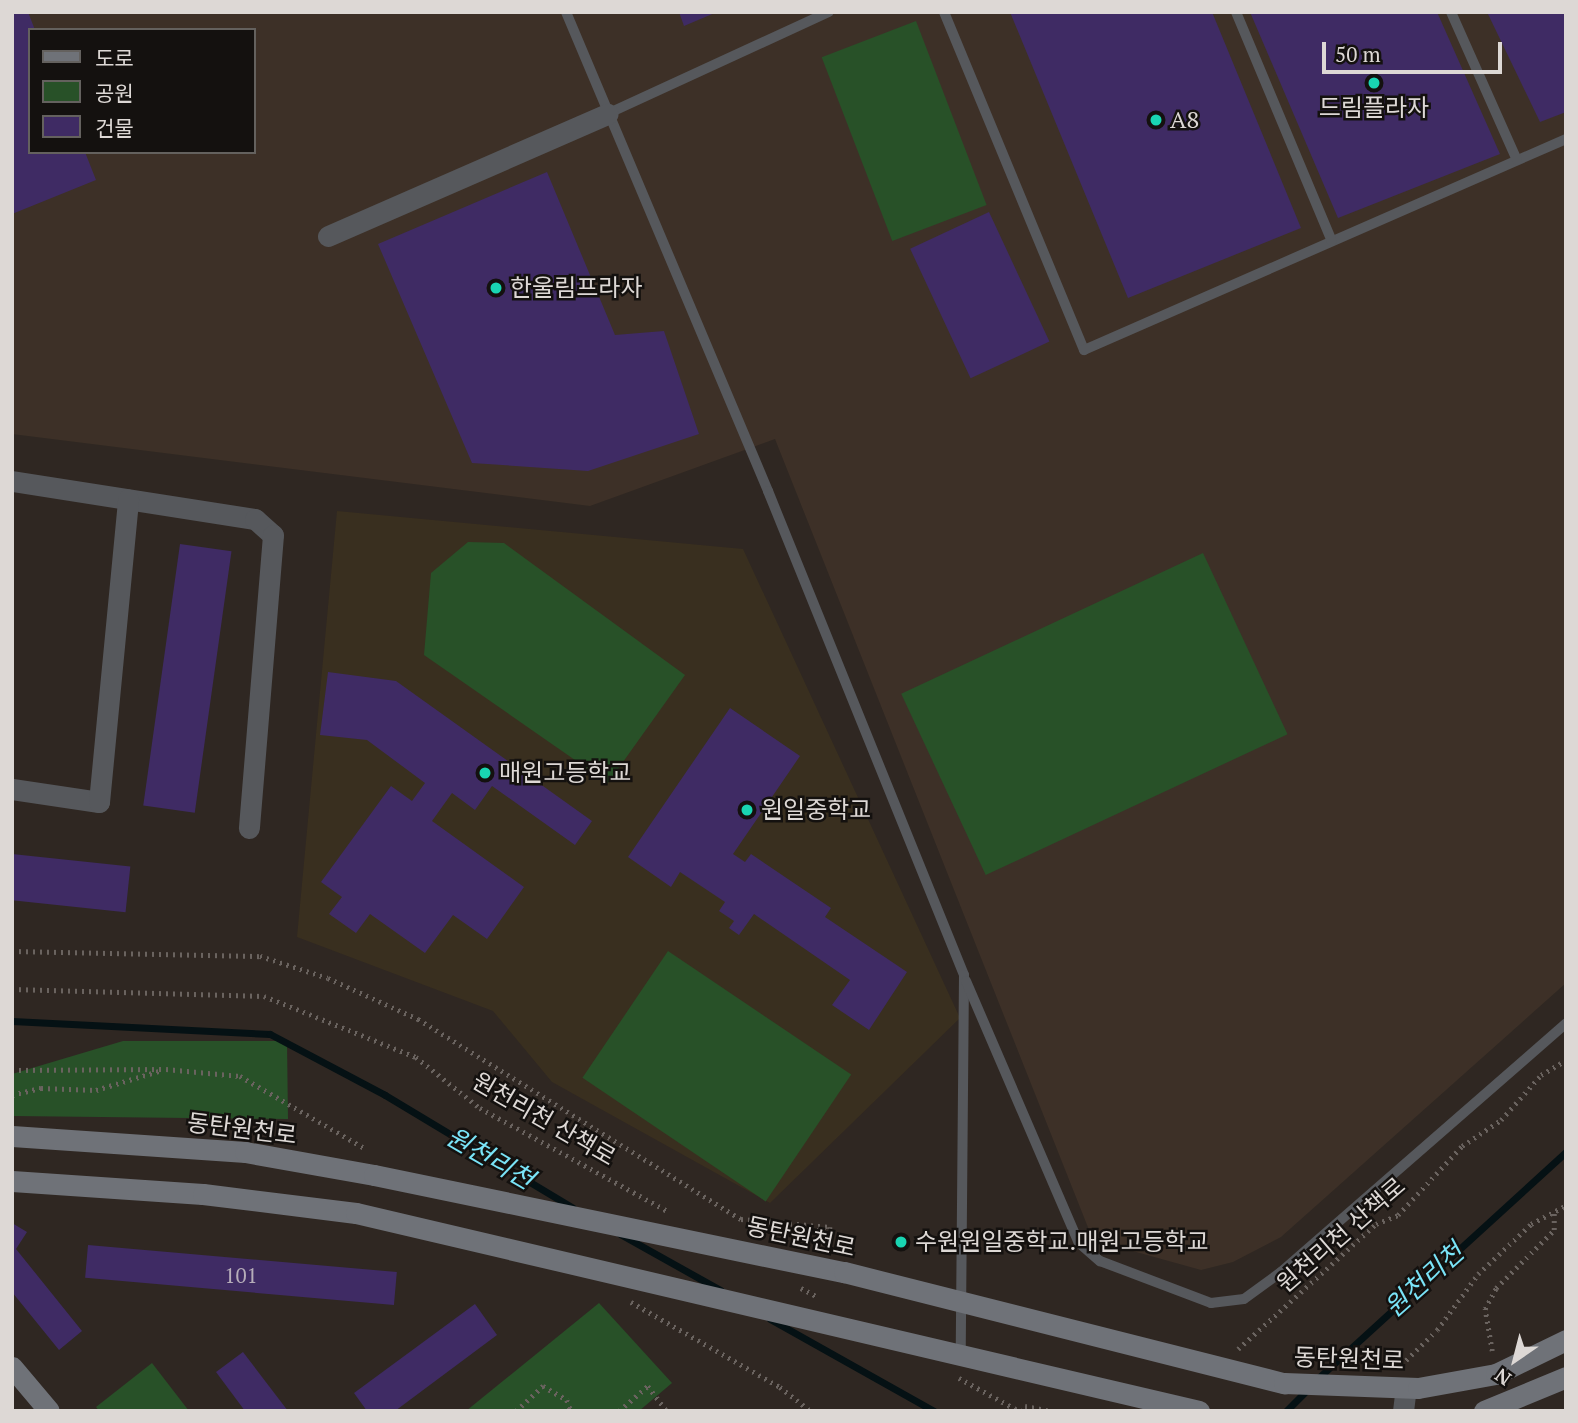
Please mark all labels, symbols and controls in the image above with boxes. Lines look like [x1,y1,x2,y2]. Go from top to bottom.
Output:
legend [28,28,256,154]
scale bar [1326,28,1506,72]
text: 50 m [1335,40,1381,68]
text: 도로 [95,44,134,72]
marker: 드림플라자 [1366,75,1382,91]
text: 공원 [95,79,134,107]
place label: 드림플라자 [1319,94,1429,122]
place label: A8 [1170,106,1199,134]
marker: A8 [1148,112,1164,128]
text: 건물 [95,114,134,142]
place label: 한울림프라자 [510,274,642,302]
marker: 한울림프라자 [488,280,504,296]
place label: 매원고등학교 [499,759,631,787]
marker: 매원고등학교 [477,765,493,781]
place label: 원일중학교 [761,796,871,824]
marker: 원일중학교 [739,802,755,818]
street label: 원천리천 산책로 [467,1066,621,1172]
street label: 동탄원천로 [185,1108,299,1150]
water label: 원천리천 [441,1121,539,1195]
street label: 원천리천 산책로 [1271,1172,1411,1298]
street label: 동탄원천로 [744,1211,858,1263]
place label: 수원원일중학교.매원고등학교 [915,1228,1209,1256]
marker: 수원원일중학교.매원고등학교 [893,1234,909,1250]
water label: 원천리천 [1378,1236,1470,1324]
house number: 101 [224,1262,258,1288]
north arrow [1480,1325,1550,1395]
street label: 동탄원천로 [1293,1343,1405,1375]
text: N [1490,1363,1516,1392]

